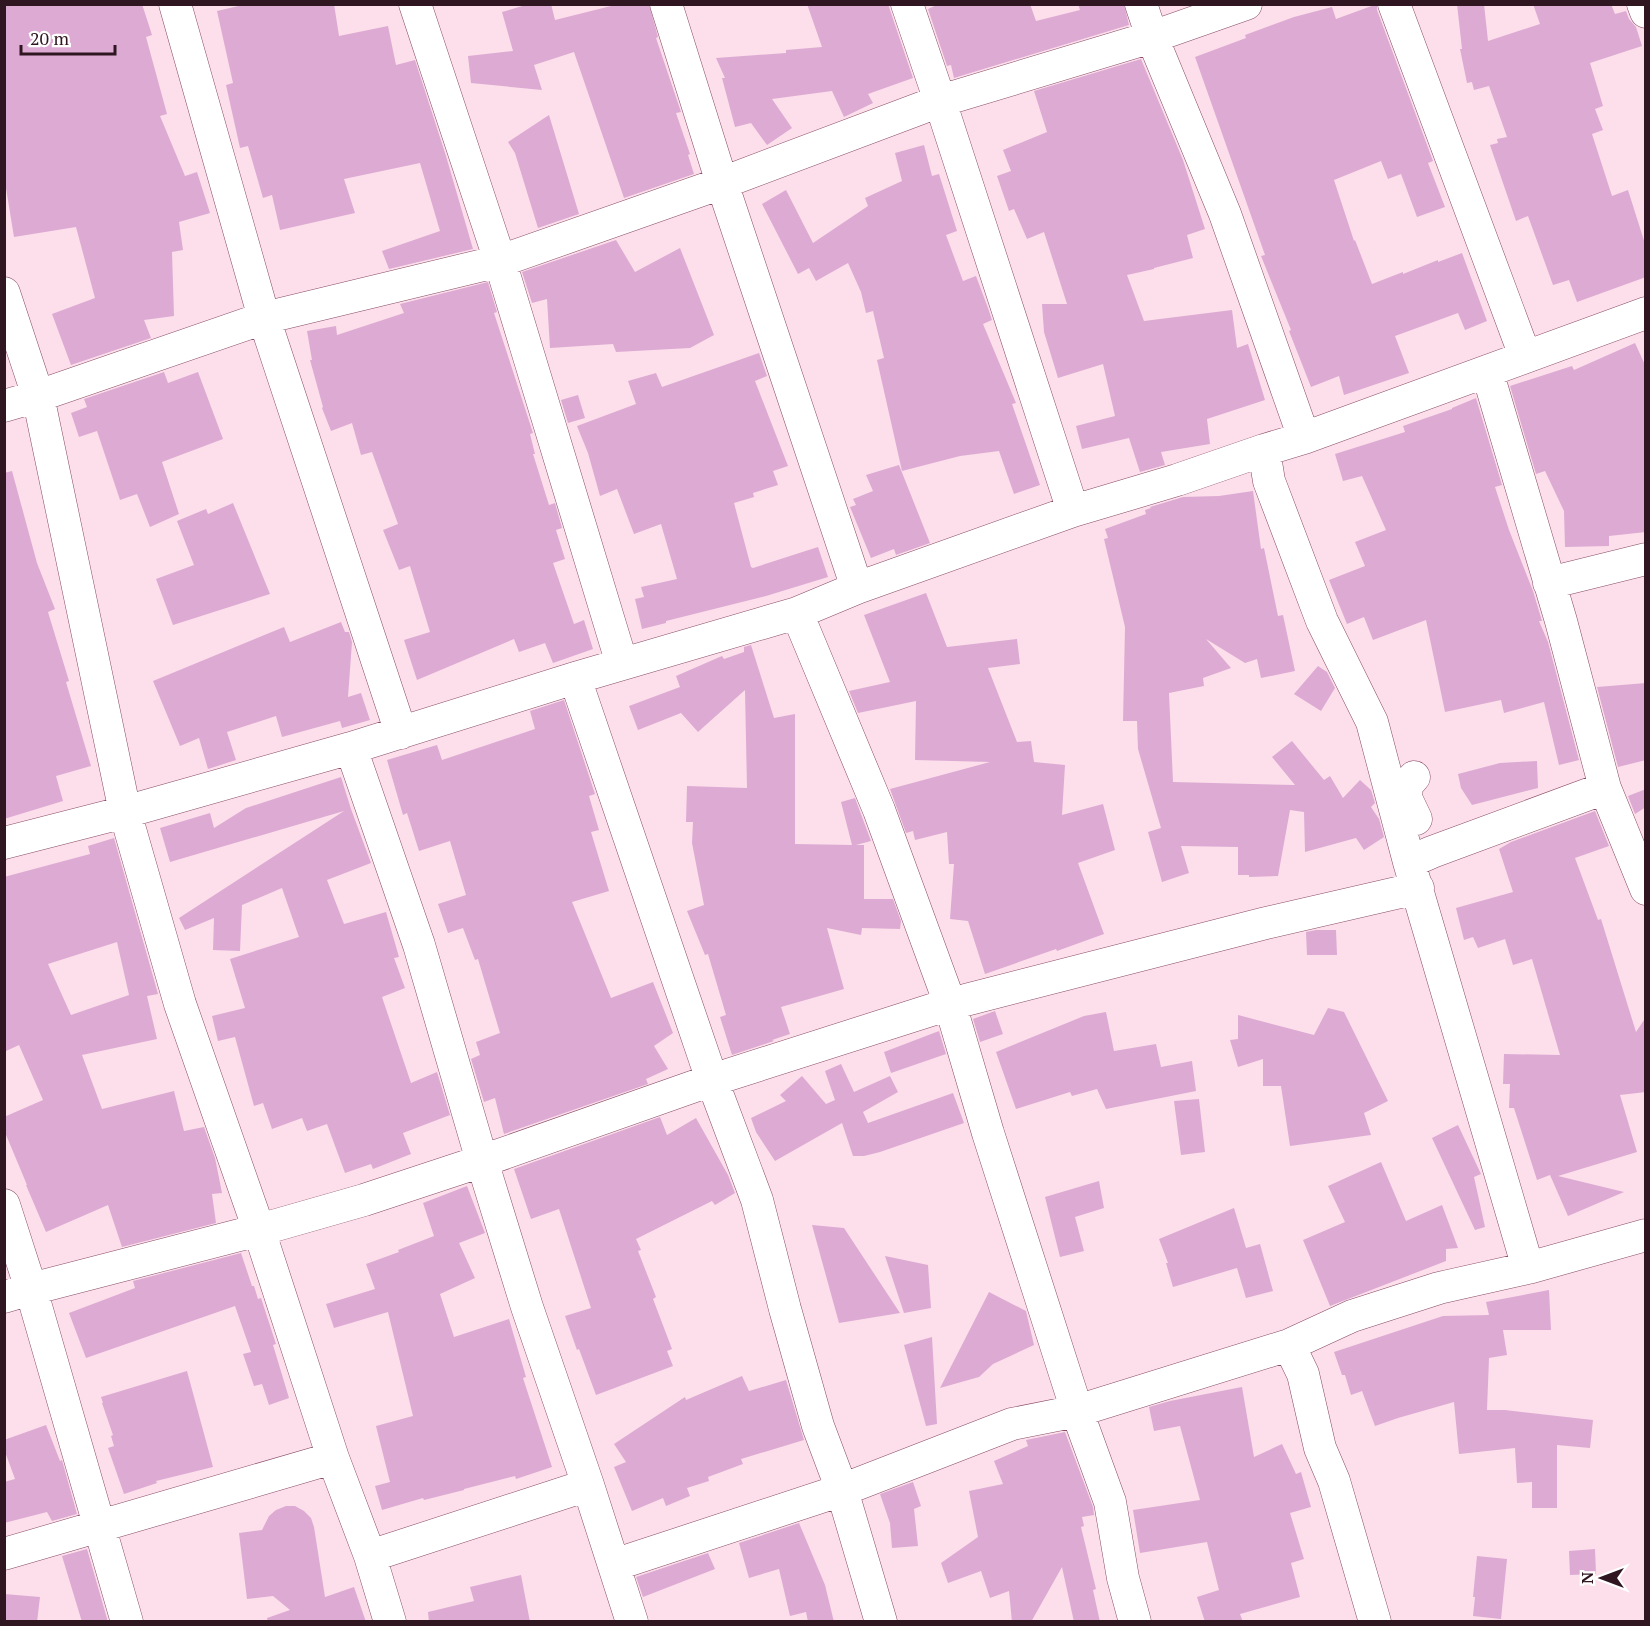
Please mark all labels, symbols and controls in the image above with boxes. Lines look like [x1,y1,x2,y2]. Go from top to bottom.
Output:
scale bar [21,18,116,56]
text: 20 m [30,26,70,50]
north arrow [1572,1548,1632,1608]
text: N [1576,1572,1598,1584]

